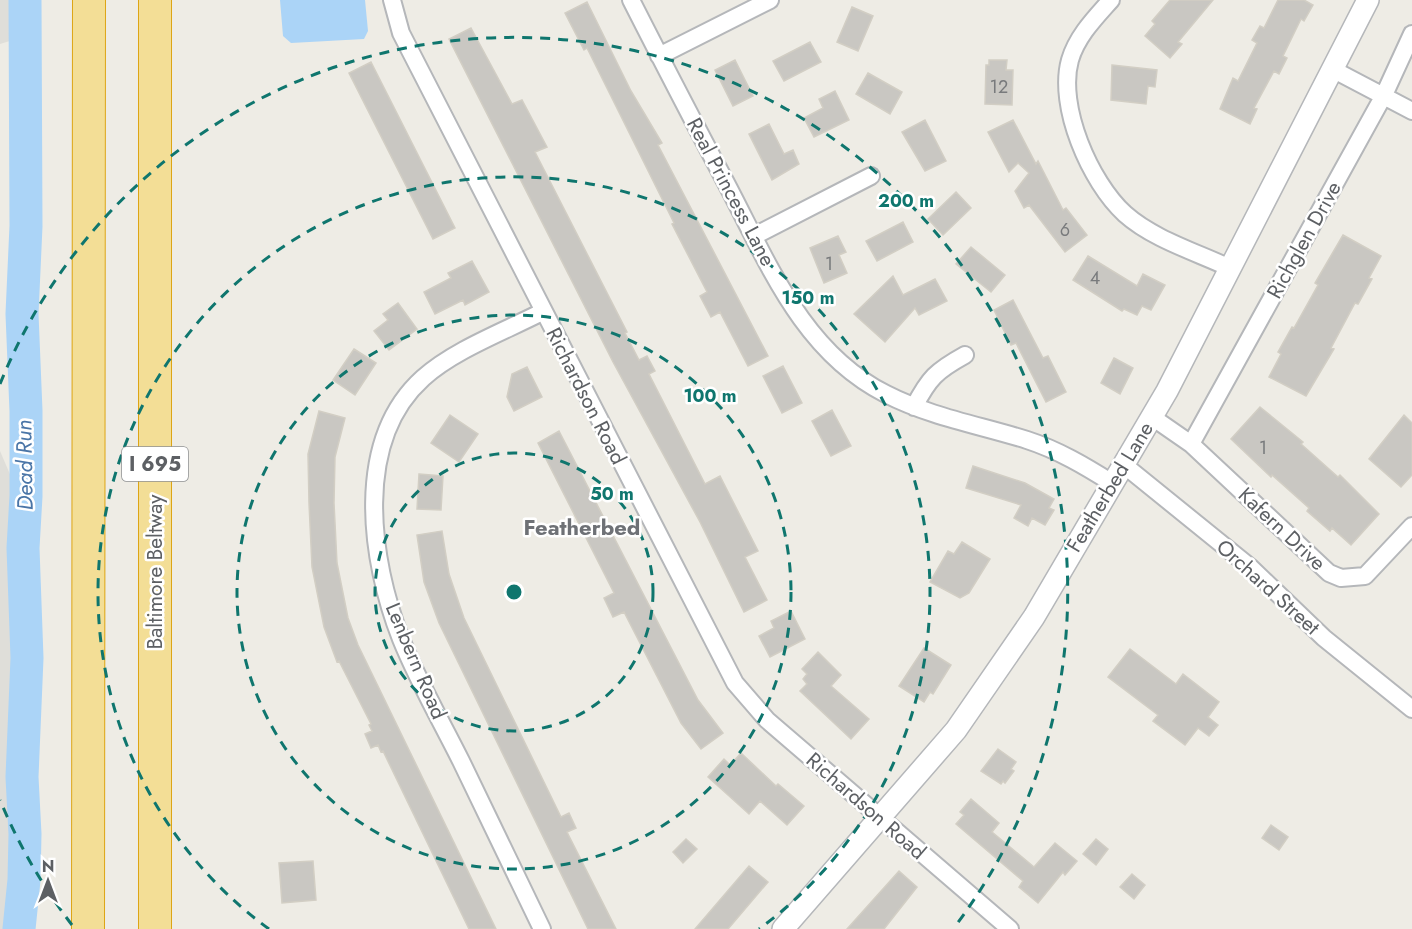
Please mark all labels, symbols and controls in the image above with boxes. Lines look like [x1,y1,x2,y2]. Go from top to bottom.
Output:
house number: 12 [990,74,1008,100]
street label: Real Princess Lane [679,113,783,272]
street label: Richglen Drive [1259,176,1349,304]
text: 200 m [878,188,934,214]
house number: 6 [1060,217,1070,243]
house number: 1 [825,251,833,277]
house number: 4 [1090,265,1100,291]
text: 150 m [782,285,834,311]
street label: Richardson Road [539,322,633,470]
text: 100 m [683,383,737,409]
street label: Featherbed Lane [1059,416,1161,558]
water label: Dead Run [7,419,41,511]
house number: 1 [1259,435,1267,461]
road number: I 695 [122,447,188,481]
text: 50 m [590,481,634,507]
street label: Kafern Drive [1232,481,1333,578]
street label: Baltimore Beltway [140,494,170,649]
district label: Featherbed [524,511,640,543]
street label: Orchard Street [1210,532,1326,642]
centre of rings [504,582,524,602]
street label: Lenbern Road [378,598,454,724]
street label: Richardson Road [800,745,932,867]
north arrow [18,851,78,911]
text: N [42,855,54,878]

